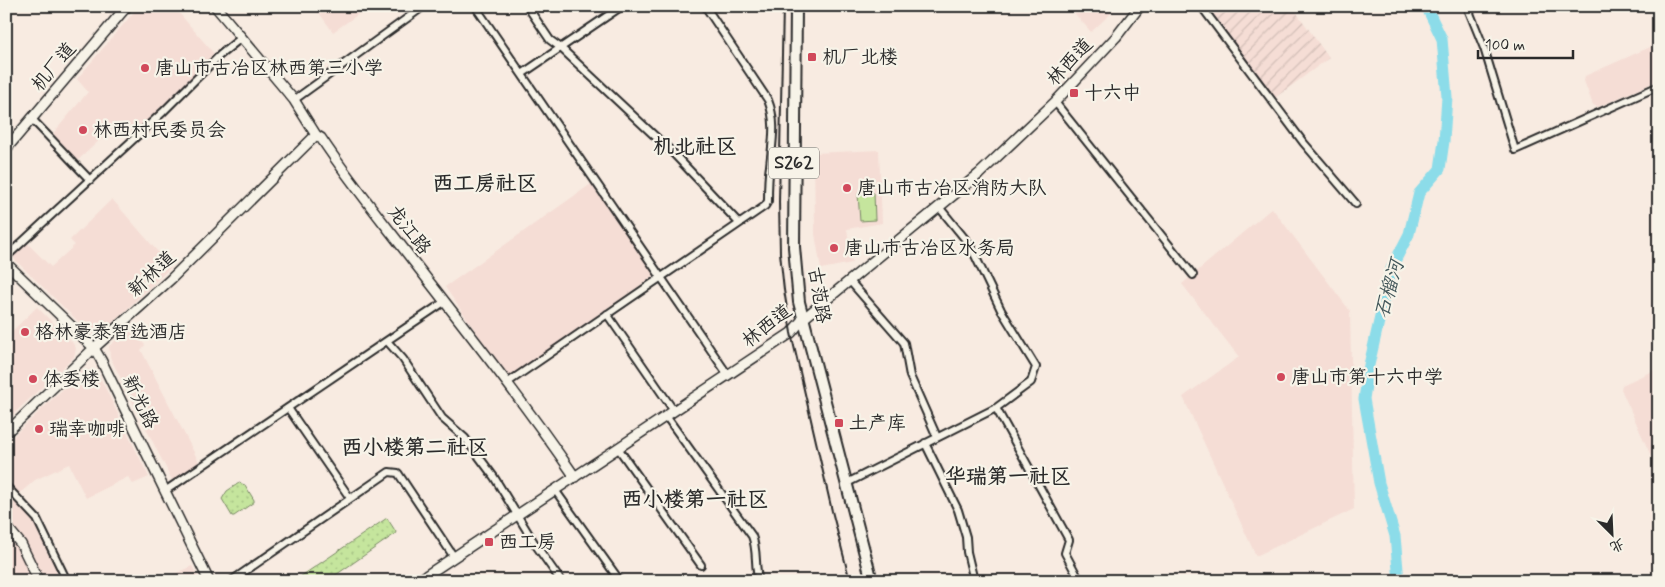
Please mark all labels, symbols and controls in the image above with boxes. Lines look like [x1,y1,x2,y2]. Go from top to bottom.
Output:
scale bar [1478,28,1572,60]
street label: 林西道 [1041,33,1099,91]
text: 100 m [1485,36,1525,56]
street label: 机厂道 [26,37,82,97]
place label: 机厂北楼 [822,45,898,70]
marker: 机厂北楼 [806,51,818,63]
place label: 唐山市古冶区林西第三小学 [155,56,383,81]
marker: 唐山市古冶区林西第三小学 [139,62,151,74]
place label: 十六中 [1084,81,1141,106]
marker: 十六中 [1068,87,1080,99]
place label: 林西村民委员会 [93,118,226,143]
marker: 林西村民委员会 [77,124,89,136]
district label: 机北社区 [653,133,737,161]
road number: S262 [769,148,819,178]
district label: 西工房社区 [433,170,538,198]
place label: 唐山市古冶区消防大队 [857,176,1047,201]
marker: 唐山市古冶区消防大队 [841,182,853,194]
street label: 龙江路 [382,200,436,260]
place label: 唐山市古冶区水务局 [844,236,1015,261]
marker: 唐山市古冶区水务局 [828,242,840,254]
street label: 新林道 [123,245,181,303]
water label: 石榴河 [1369,254,1412,322]
street label: 古范路 [802,265,836,325]
street label: 林西道 [737,299,797,353]
place label: 格林豪泰智选酒店 [35,320,187,345]
marker: 格林豪泰智选酒店 [19,326,31,338]
place label: 唐山市第十六中学 [1291,365,1443,390]
place label: 体委楼 [43,367,100,392]
street label: 新光路 [116,371,164,433]
marker: 唐山市第十六中学 [1275,371,1287,383]
marker: 体委楼 [27,373,39,385]
place label: 土产库 [849,411,906,436]
place label: 瑞幸咖啡 [49,417,125,442]
marker: 土产库 [833,417,845,429]
marker: 瑞幸咖啡 [33,423,45,435]
district label: 西小楼第二社区 [342,434,489,462]
district label: 华瑞第一社区 [945,463,1071,491]
district label: 西小楼第一社区 [622,486,769,514]
north arrow [1588,510,1638,560]
place label: 西工房 [499,530,556,555]
text: 北 [1607,534,1627,556]
marker: 西工房 [483,536,495,548]

